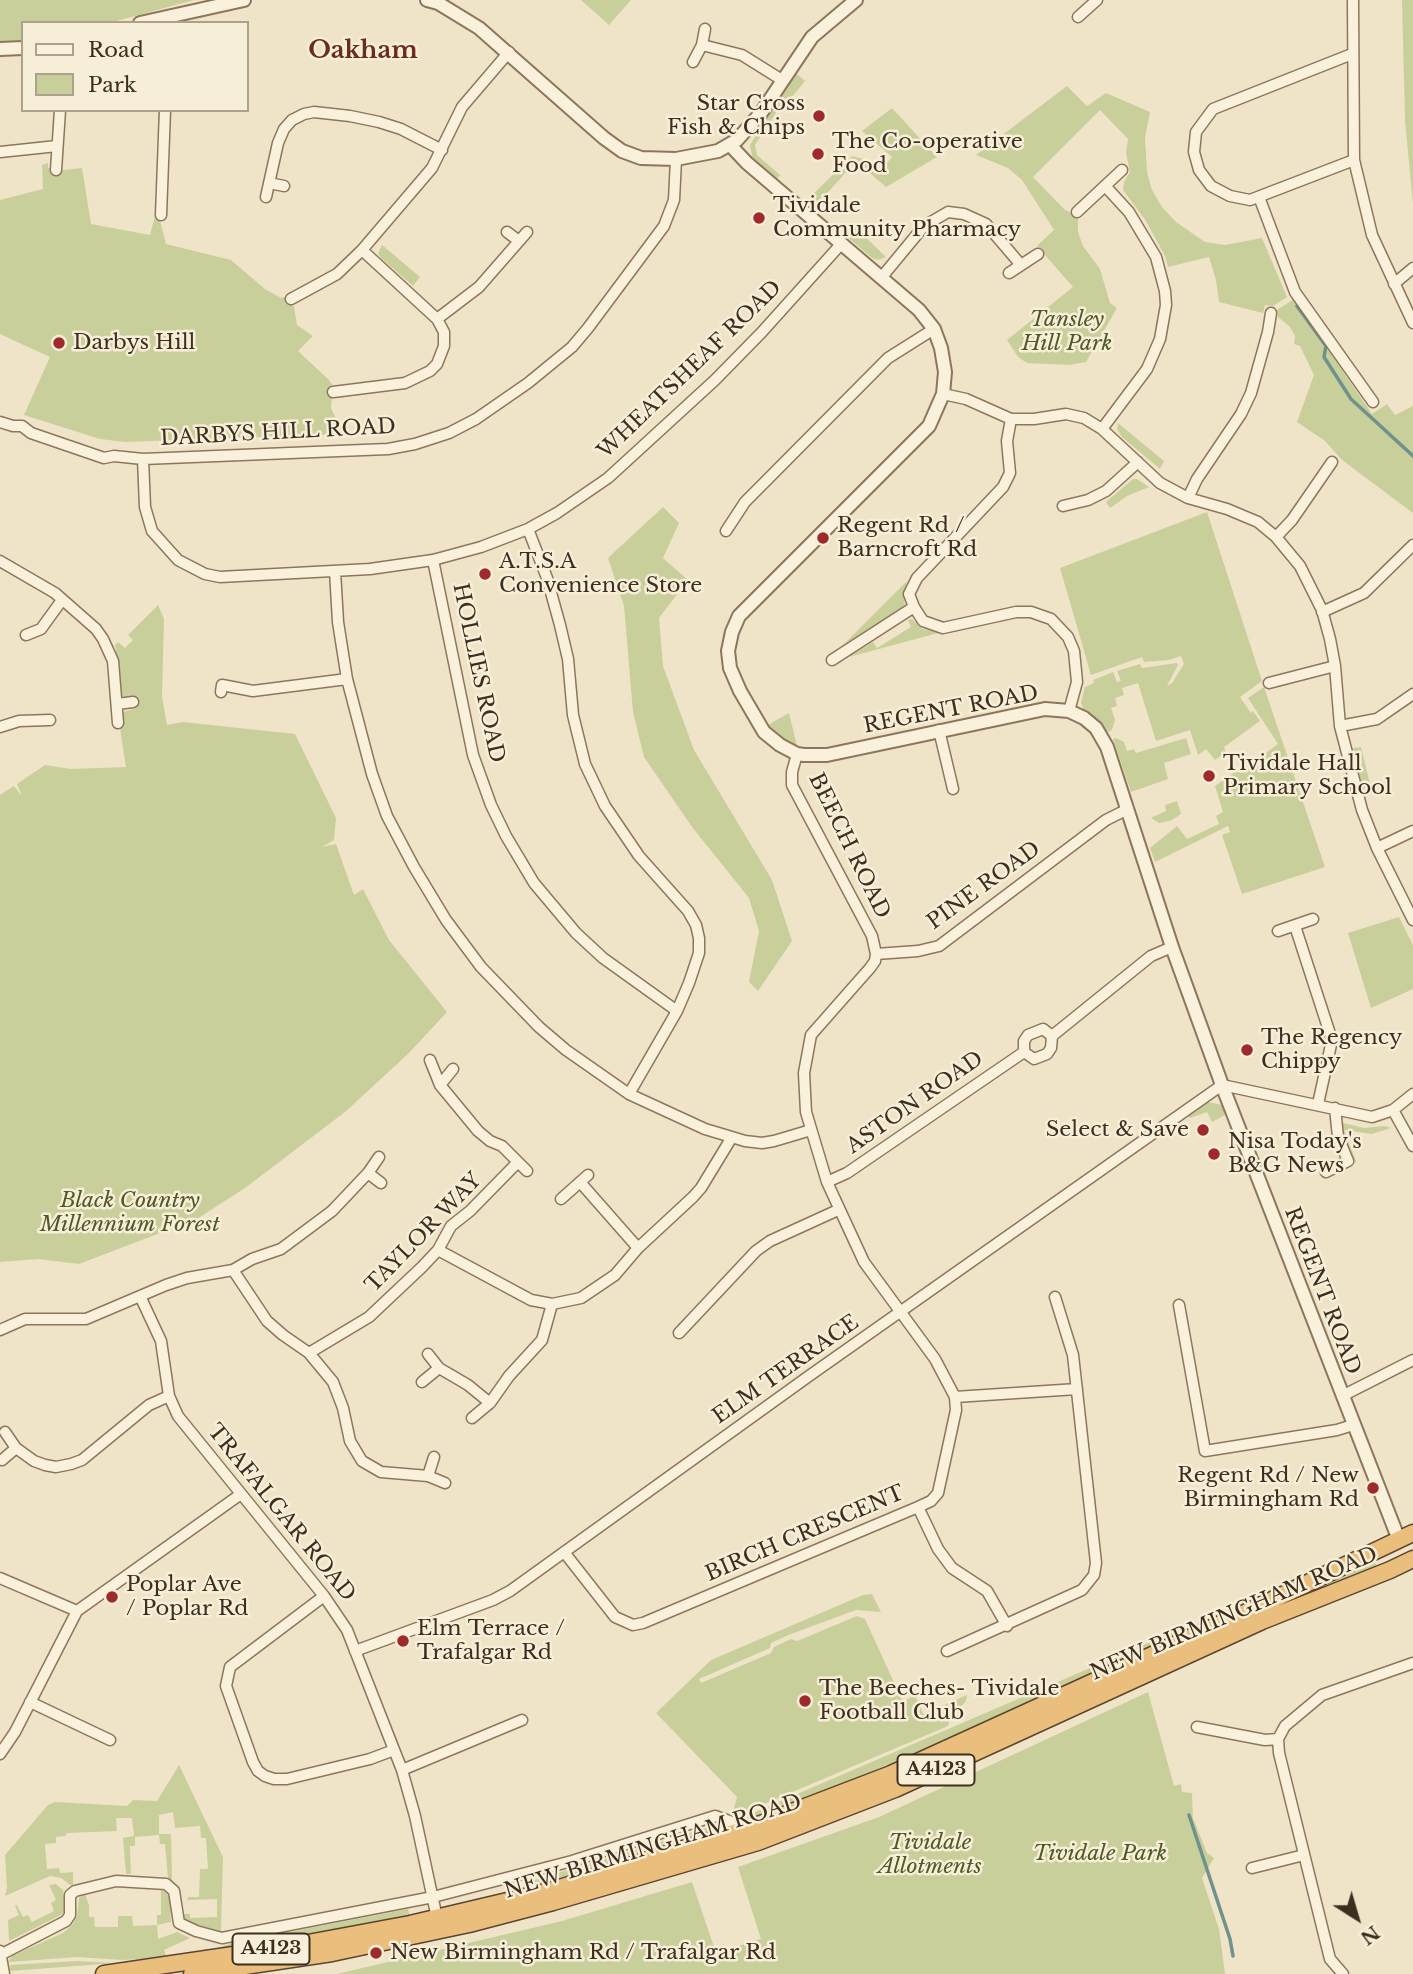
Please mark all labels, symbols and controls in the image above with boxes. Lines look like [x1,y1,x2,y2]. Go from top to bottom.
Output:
legend [21,21,248,112]
text: Road [88,37,144,63]
district label: Oakham [308,37,418,65]
text: Park [88,72,137,98]
place label: Star Cross Fish & Chips [667,91,805,141]
marker: Star Cross Fish & Chips [811,108,827,124]
place label: The Co-operative Food [832,129,1023,179]
marker: The Co-operative Food [810,146,826,162]
place label: Tividale Community Pharmacy [773,193,1021,243]
marker: Tividale Community Pharmacy [751,210,767,226]
street label: WHEATSHEAF ROAD [593,276,787,464]
park label: Tansley Hill Park [1022,307,1112,357]
place label: Darbys Hill [73,330,195,356]
marker: Darbys Hill [51,335,67,351]
street label: DARBYS HILL ROAD [160,414,396,452]
place label: Regent Rd / Barncroft Rd [837,513,977,563]
marker: Regent Rd / Barncroft Rd [815,530,831,546]
place label: A.T.S.A Convenience Store [499,549,702,599]
marker: A.T.S.A Convenience Store [477,566,493,582]
street label: HOLLIES ROAD [447,581,509,765]
street label: REGENT ROAD [862,681,1040,739]
place label: Tividale Hall Primary School [1223,751,1392,801]
marker: Tividale Hall Primary School [1201,768,1217,784]
street label: BEECH ROAD [803,769,895,923]
street label: PINE ROAD [923,837,1045,935]
place label: The Regency Chippy [1261,1025,1402,1075]
marker: The Regency Chippy [1239,1042,1255,1058]
street label: ASTON ROAD [842,1047,988,1159]
place label: Select & Save [1046,1117,1189,1143]
marker: Select & Save [1195,1122,1211,1138]
place label: Nisa Today's B&G News [1228,1129,1362,1179]
marker: Nisa Today's B&G News [1206,1146,1222,1162]
street label: TAYLOR WAY [361,1168,487,1298]
park label: Black Country Millennium Forest [40,1188,220,1238]
street label: REGENT ROAD [1278,1204,1366,1378]
street label: ELM TERRACE [708,1310,864,1430]
street label: TRAFALGAR ROAD [202,1419,360,1607]
place label: Regent Rd / New Birmingham Rd [1177,1463,1359,1513]
marker: Regent Rd / New Birmingham Rd [1365,1480,1381,1496]
street label: BIRCH CRESCENT [702,1481,908,1587]
street label: NEW BIRMINGHAM ROAD [1087,1542,1381,1686]
place label: Poplar Ave / Poplar Rd [126,1572,249,1622]
marker: Poplar Ave / Poplar Rd [104,1589,120,1605]
place label: Elm Terrace / Trafalgar Rd [417,1616,565,1666]
marker: Elm Terrace / Trafalgar Rd [395,1633,411,1649]
place label: The Beeches- Tividale Football Club [819,1676,1059,1726]
marker: The Beeches- Tividale Football Club [797,1693,813,1709]
road number: A4123 [898,1754,974,1786]
street label: NEW BIRMINGHAM ROAD [501,1790,805,1904]
park label: Tividale Allotments [878,1830,982,1880]
park label: Tividale Park [1033,1841,1167,1867]
north arrow [1322,1883,1392,1953]
text: N [1356,1921,1384,1950]
road number: A4123 [232,1934,310,1965]
place label: New Birmingham Rd / Trafalgar Rd [390,1940,776,1966]
marker: New Birmingham Rd / Trafalgar Rd [368,1945,384,1961]

